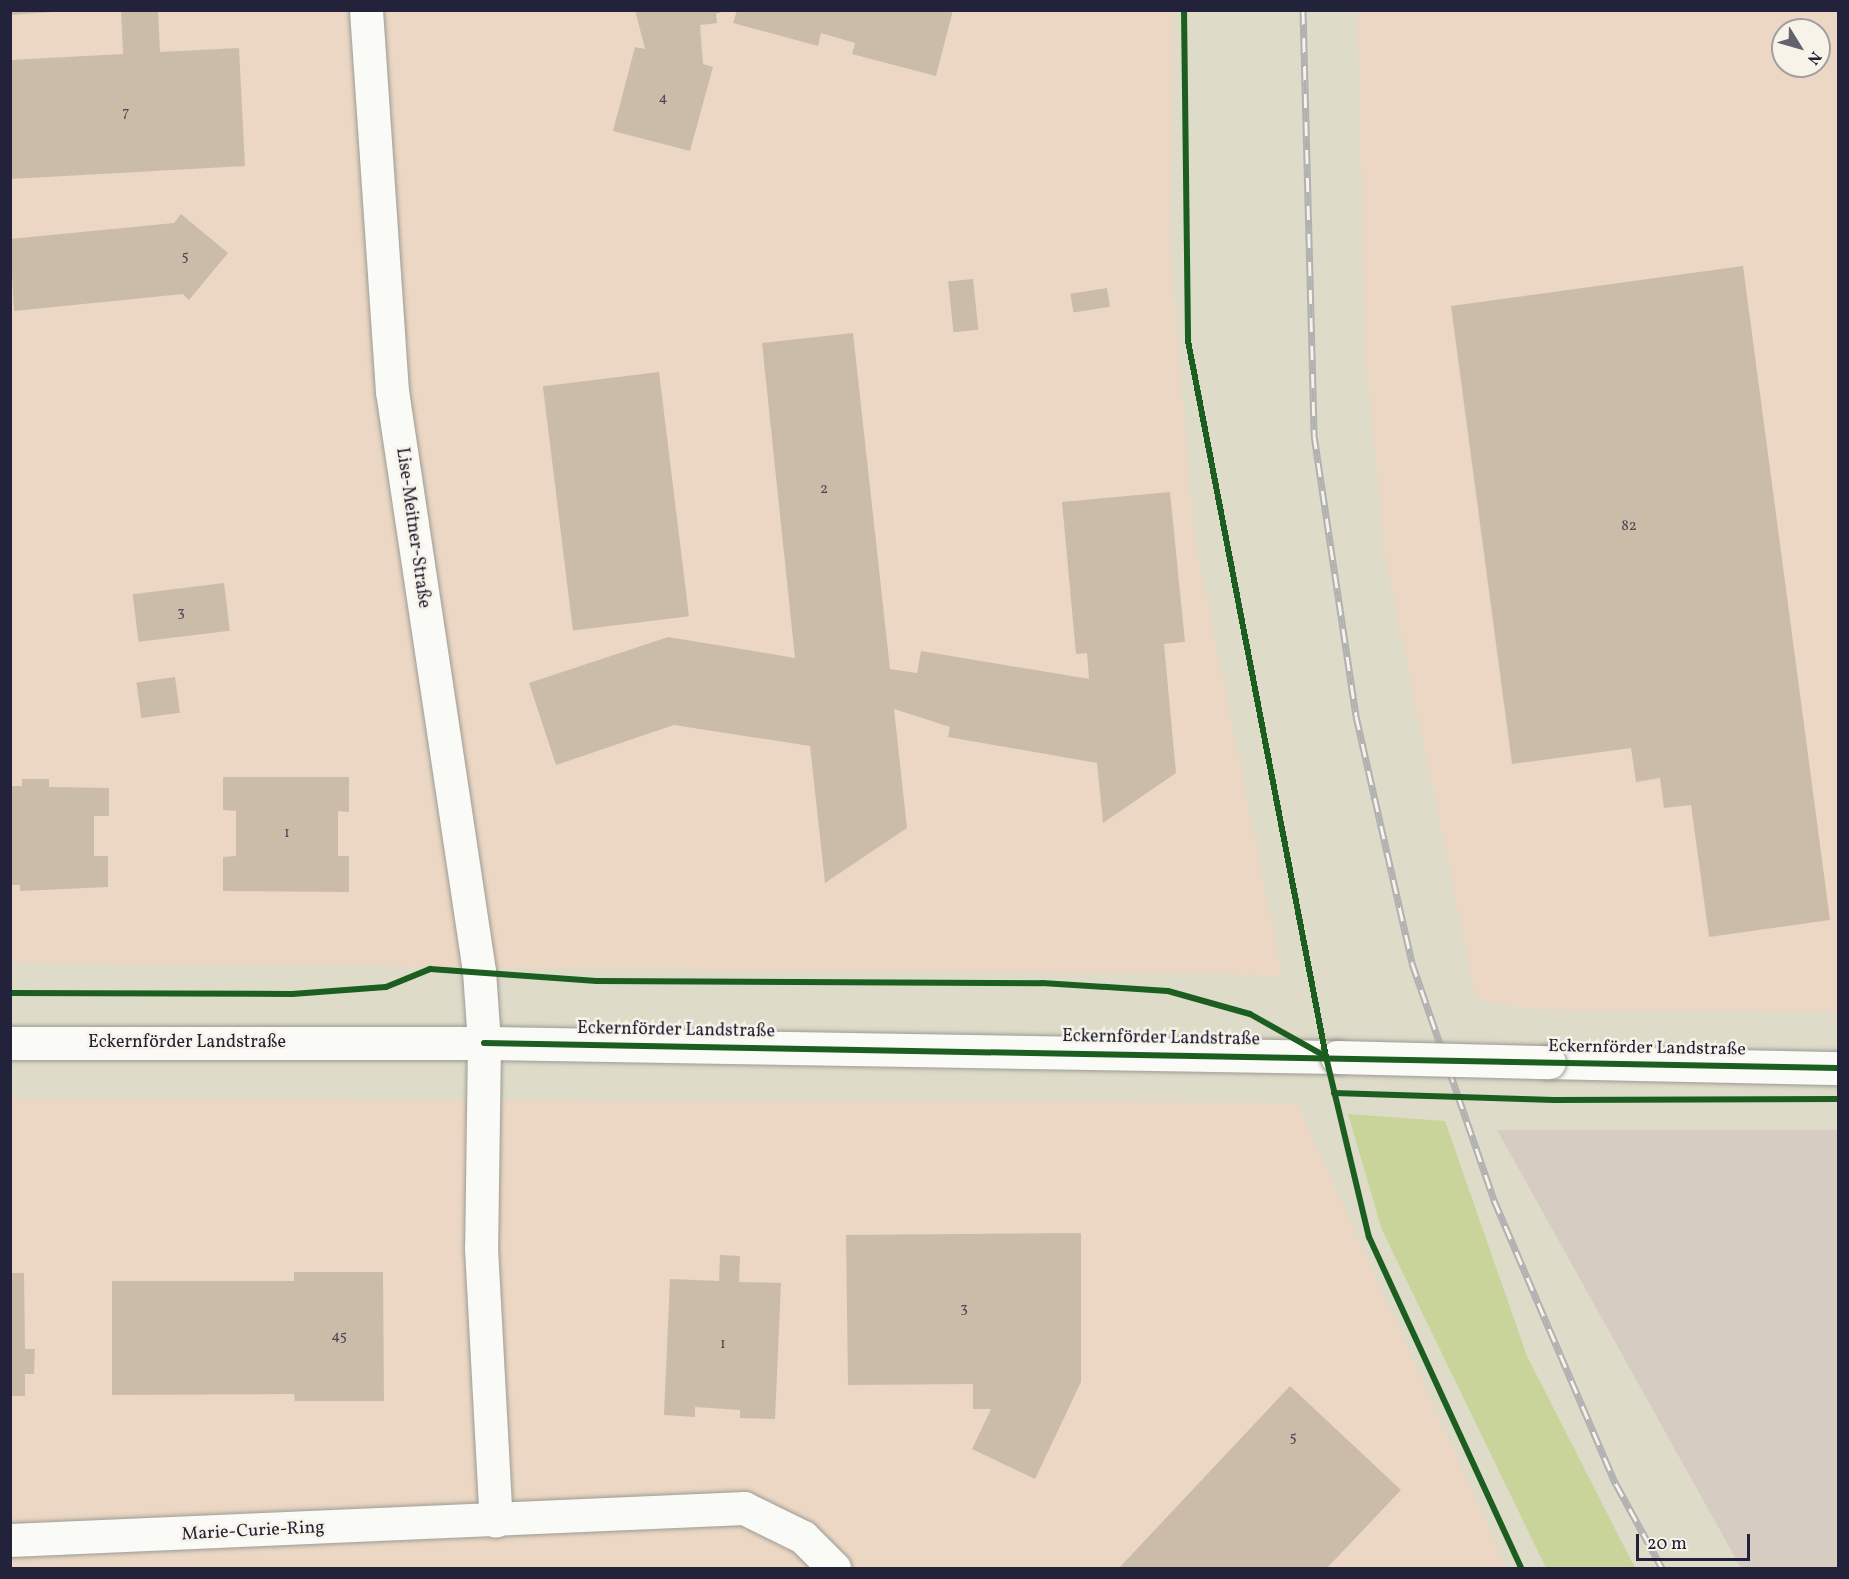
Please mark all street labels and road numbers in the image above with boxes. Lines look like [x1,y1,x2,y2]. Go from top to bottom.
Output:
street label: Lise-Meitner-Straße [390,446,434,610]
street label: Eckernförder Landstraße [577,1018,775,1044]
street label: Eckernförder Landstraße [1062,1026,1260,1052]
street label: Eckernförder Landstraße [88,1032,286,1054]
street label: Eckernförder Landstraße [1548,1036,1746,1062]
street label: Marie-Curie-Ring [181,1517,325,1547]

